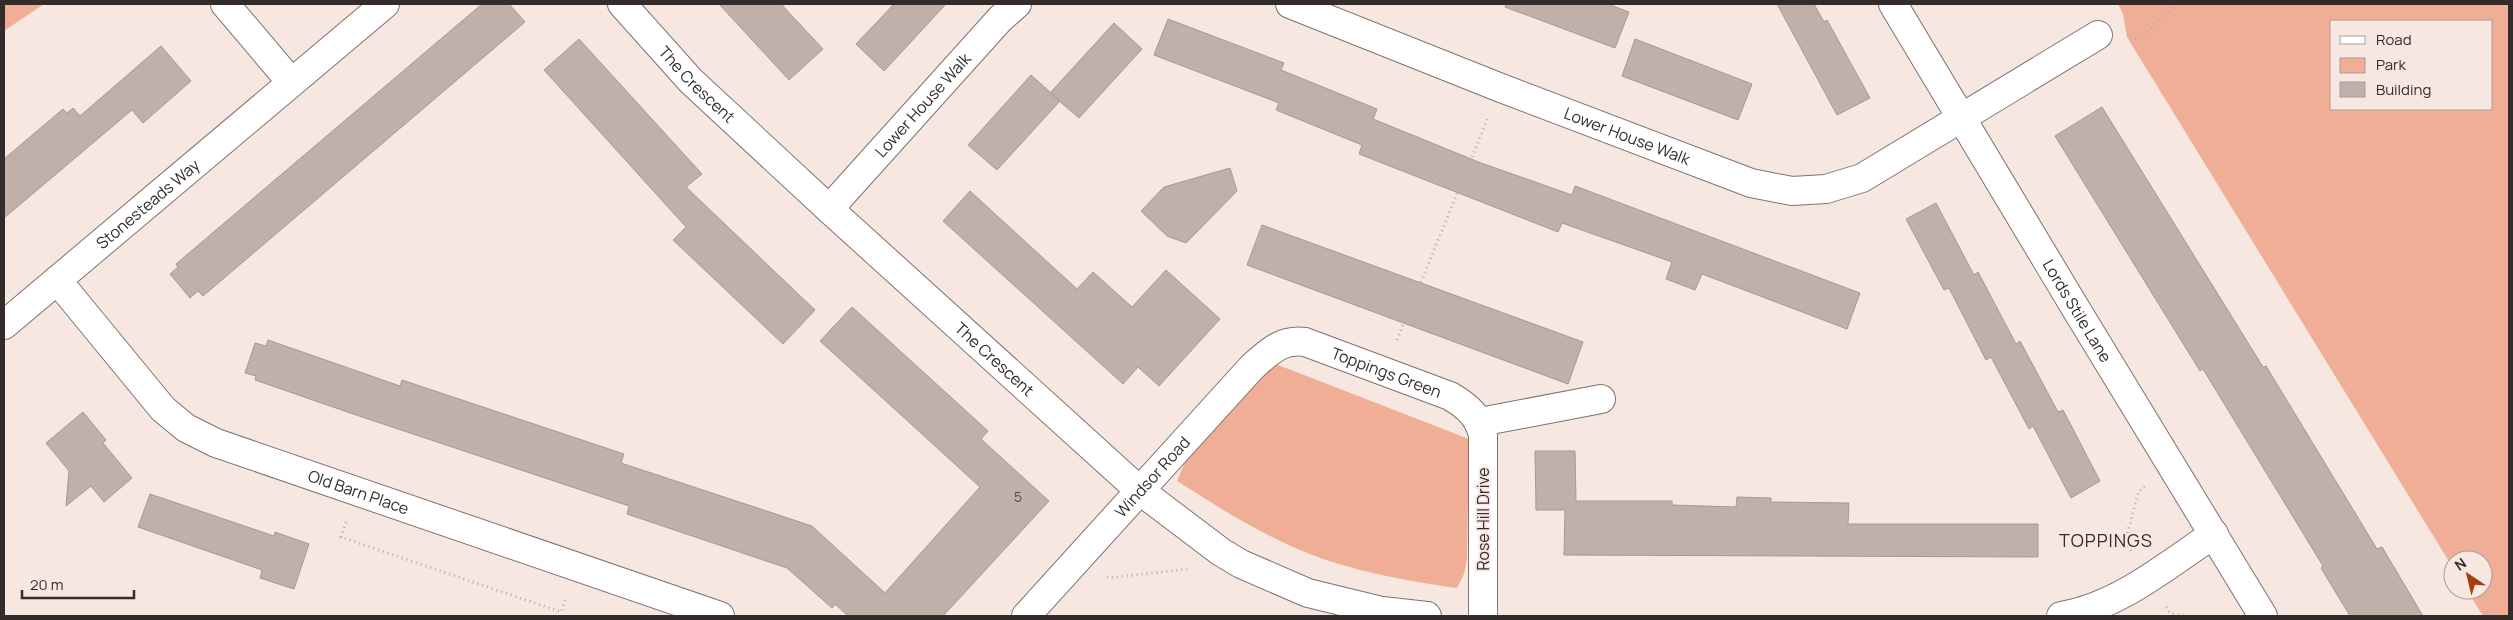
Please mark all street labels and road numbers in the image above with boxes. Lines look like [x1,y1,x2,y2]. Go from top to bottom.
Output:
street label: The Crescent [654,41,740,128]
street label: Lower House Walk [870,47,976,162]
street label: Lower House Walk [1561,102,1694,170]
street label: Stonesteads Way [91,154,205,254]
street label: Lords Stile Lane [2038,255,2117,366]
street label: The Crescent [950,317,1039,401]
street label: Toppings Green [1328,342,1445,403]
street label: Windsor Road [1110,432,1195,522]
street label: Old Barn Place [305,464,412,519]
street label: Rose Hill Drive [1472,467,1494,571]

